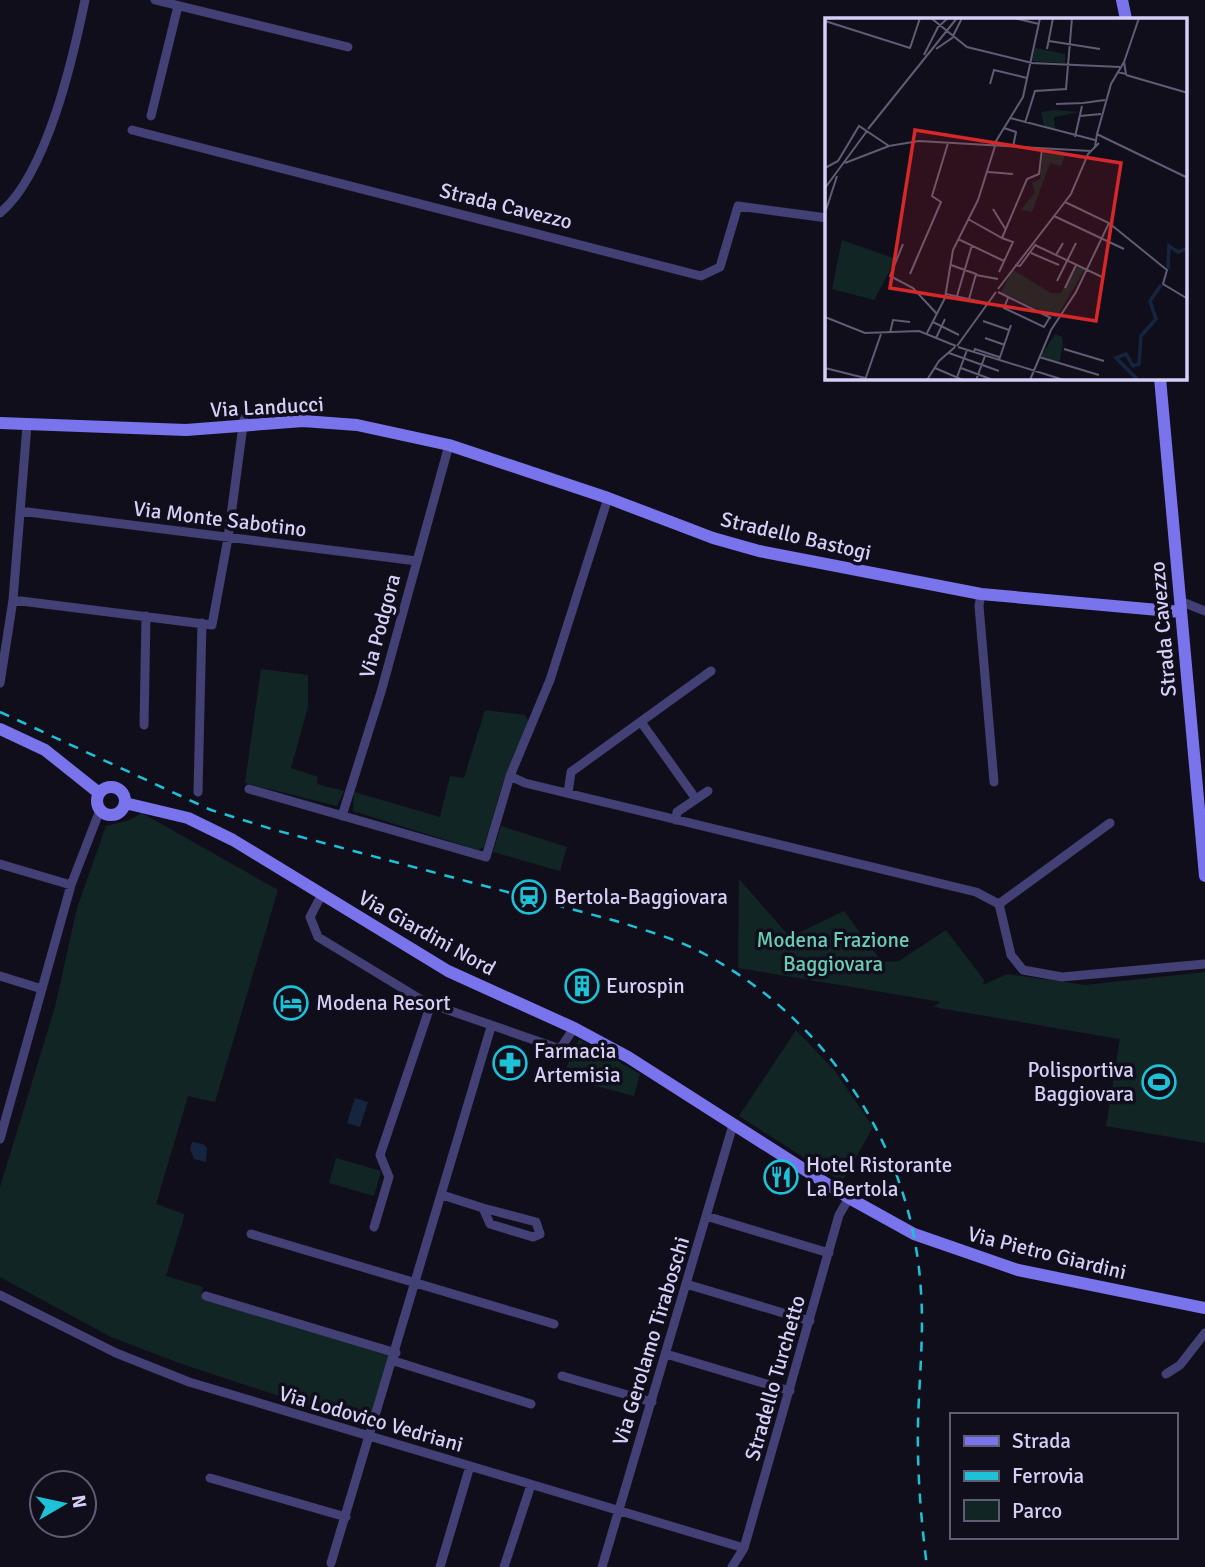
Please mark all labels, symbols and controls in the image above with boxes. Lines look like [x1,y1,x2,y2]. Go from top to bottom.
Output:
inset map [825,18,1188,380]
street label: Strada Cavezzo [437,177,575,235]
street label: Via Landucci [209,391,325,423]
street label: Via Monte Sabotino [132,495,308,543]
street label: Stradello Bastogi [718,506,874,566]
street label: Strada Cavezzo [1144,560,1182,698]
street label: Via Podgora [354,571,406,681]
station icon: Bertola-Baggiovara [510,878,548,916]
place label: Bertola-Baggiovara [554,884,728,910]
street label: Via Giardini Nord [354,885,500,981]
park label: Modena Frazione Baggiovara [757,927,909,977]
building icon: Eurospin [563,967,601,1005]
place label: Eurospin [606,973,685,999]
hotel icon: Modena Resort [272,984,310,1022]
place label: Modena Resort [316,990,451,1016]
place label: Farmacia Artemisia [534,1038,621,1088]
pharmacy icon: Farmacia Artemisia [491,1044,529,1082]
place label: Polisportiva Baggiovara [1027,1057,1134,1107]
sports icon: Polisportiva Baggiovara [1140,1063,1178,1101]
place label: Hotel Ristorante La Bertola [806,1152,952,1202]
restaurant icon: Hotel Ristorante La Bertola [762,1158,800,1196]
street label: Via Pietro Giardini [965,1221,1129,1285]
street label: Via Gerolamo Tiraboschi [607,1233,695,1449]
street label: Stradello Turchetto [739,1292,811,1464]
street label: Via Lodovico Vedriani [276,1380,466,1458]
legend [950,1413,1177,1539]
text: Strada [1012,1428,1071,1454]
text: Ferrovia [1012,1463,1084,1489]
north arrow [28,1469,98,1539]
text: N [66,1493,92,1510]
text: Parco [1012,1498,1062,1524]

